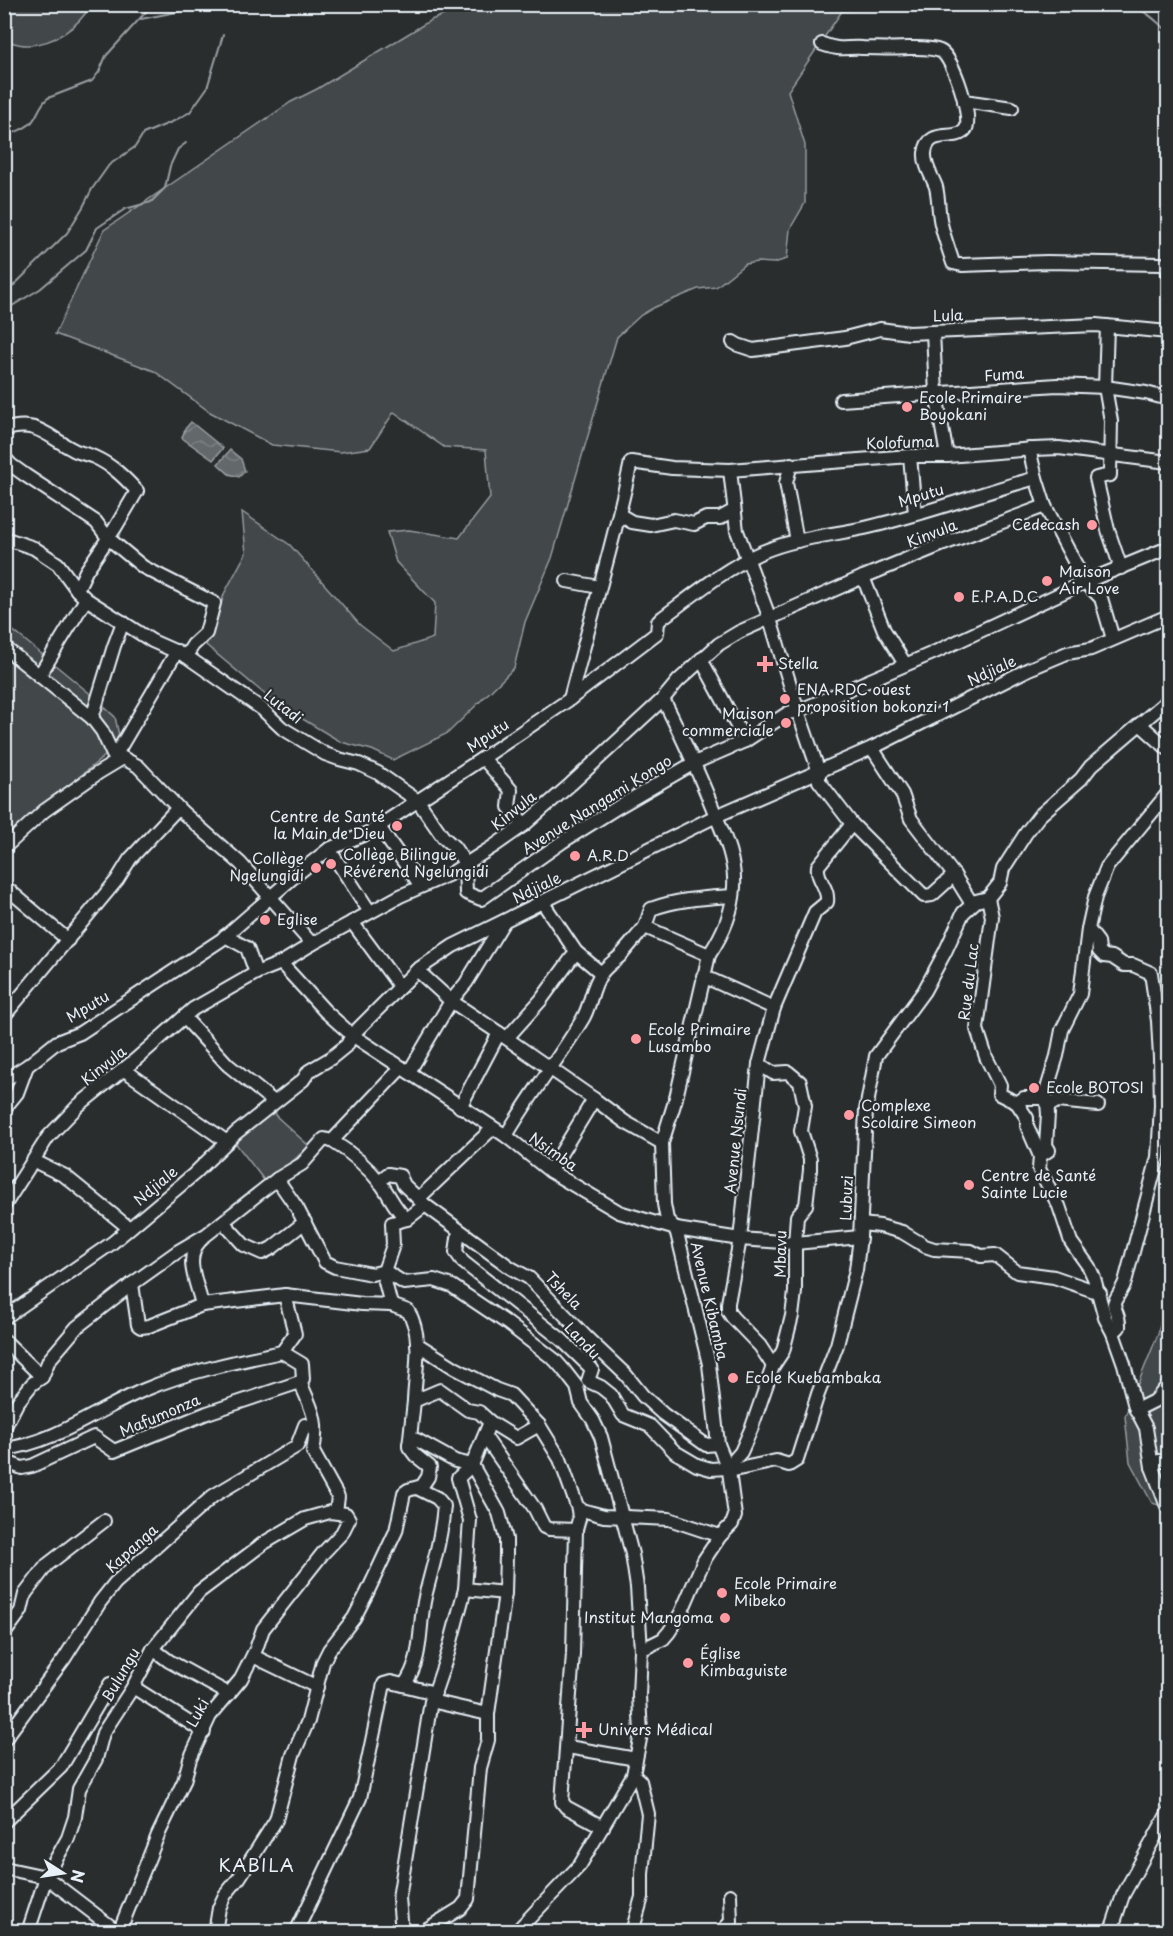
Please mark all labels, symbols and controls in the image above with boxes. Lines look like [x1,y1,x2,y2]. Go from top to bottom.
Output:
street label: Lula [932,302,964,327]
street label: Fuma [983,361,1025,386]
place label: Ecole Primaire Boyokani [919,385,1022,425]
marker: Ecole Primaire Boyokani [900,400,914,414]
street label: Kolofuma [866,429,935,454]
street label: Mputu [895,477,946,512]
street label: Kinvula [903,512,961,553]
place label: Cedecash [1012,512,1080,535]
marker: Cedecash [1085,518,1099,532]
place label: Maison Air Love [1059,559,1119,599]
marker: Maison Air Love [1040,574,1054,588]
place label: E.P.A.D.C [971,584,1038,607]
marker: E.P.A.D.C [952,590,966,604]
street label: Ndjiale [963,648,1020,691]
place label: Stella [778,651,819,674]
marker: Stella [756,655,774,673]
place label: ENA RDC ouest proposition bokonzi 1 [797,677,949,717]
street label: Lutadi [259,683,308,729]
marker: ENA RDC ouest proposition bokonzi 1 [778,692,792,706]
place label: Maison commerciale [682,701,774,741]
street label: Mputu [461,712,513,757]
marker: Maison commerciale [779,716,793,730]
street label: Avenue Nangami Kongo [517,748,676,859]
street label: Kinvula [485,784,541,835]
place label: Centre de Santé la Main de Dieu [270,804,385,844]
marker: Centre de Santé la Main de Dieu [390,819,404,833]
place label: Collège Bilingue Révérend Ngelungidi [343,842,489,882]
place label: A.R.D [587,843,629,866]
place label: Collège Ngelungidi [229,846,304,886]
marker: A.R.D [568,849,582,863]
marker: Collège Bilingue Révérend Ngelungidi [324,857,338,871]
marker: Collège Ngelungidi [309,861,323,875]
street label: Ndjiale [508,865,565,908]
place label: Eglise [277,907,318,930]
marker: Eglise [258,913,272,927]
street label: Rue du Lac [951,942,984,1022]
street label: Mputu [61,984,113,1028]
place label: Ecole Primaire Lusambo [648,1017,751,1057]
marker: Ecole Primaire Lusambo [629,1032,643,1046]
street label: Kinvula [75,1039,131,1090]
place label: Ecole BOTOSI [1046,1075,1144,1098]
marker: Ecole BOTOSI [1027,1081,1041,1095]
street label: Avenue Nsundi [718,1087,751,1195]
place label: Complexe Scolaire Simeon [861,1093,976,1133]
marker: Complexe Scolaire Simeon [842,1108,856,1122]
street label: Nsimba [525,1126,583,1176]
street label: Ndjiale [128,1159,182,1210]
place label: Centre de Santé Sainte Lucie [981,1163,1096,1203]
street label: Lubuzi [833,1175,858,1221]
marker: Centre de Santé Sainte Lucie [962,1178,976,1192]
street label: Mbavu [768,1230,791,1278]
street label: Avenue Kibamba [686,1239,735,1363]
street label: Tshela [540,1266,589,1315]
street label: Landu [560,1316,607,1364]
place label: Ecole Kuebambaka [745,1365,882,1388]
marker: Ecole Kuebambaka [726,1371,740,1385]
street label: Mafumonza [116,1387,204,1442]
street label: Kapanga [100,1518,163,1578]
place label: Ecole Primaire Mibeko [734,1571,837,1611]
marker: Ecole Primaire Mibeko [715,1586,729,1600]
place label: Institut Mangoma [584,1605,714,1628]
marker: Institut Mangoma [718,1611,732,1625]
place label: Église Kimbaguiste [700,1641,788,1681]
street label: Bulungu [95,1643,144,1706]
marker: Église Kimbaguiste [681,1656,695,1670]
street label: Luki [179,1694,214,1731]
place label: Univers Médical [598,1717,713,1740]
marker: Univers Médical [575,1721,593,1739]
north arrow [33,1843,93,1903]
district label: KABILA [219,1851,295,1878]
text: N [66,1868,92,1885]

